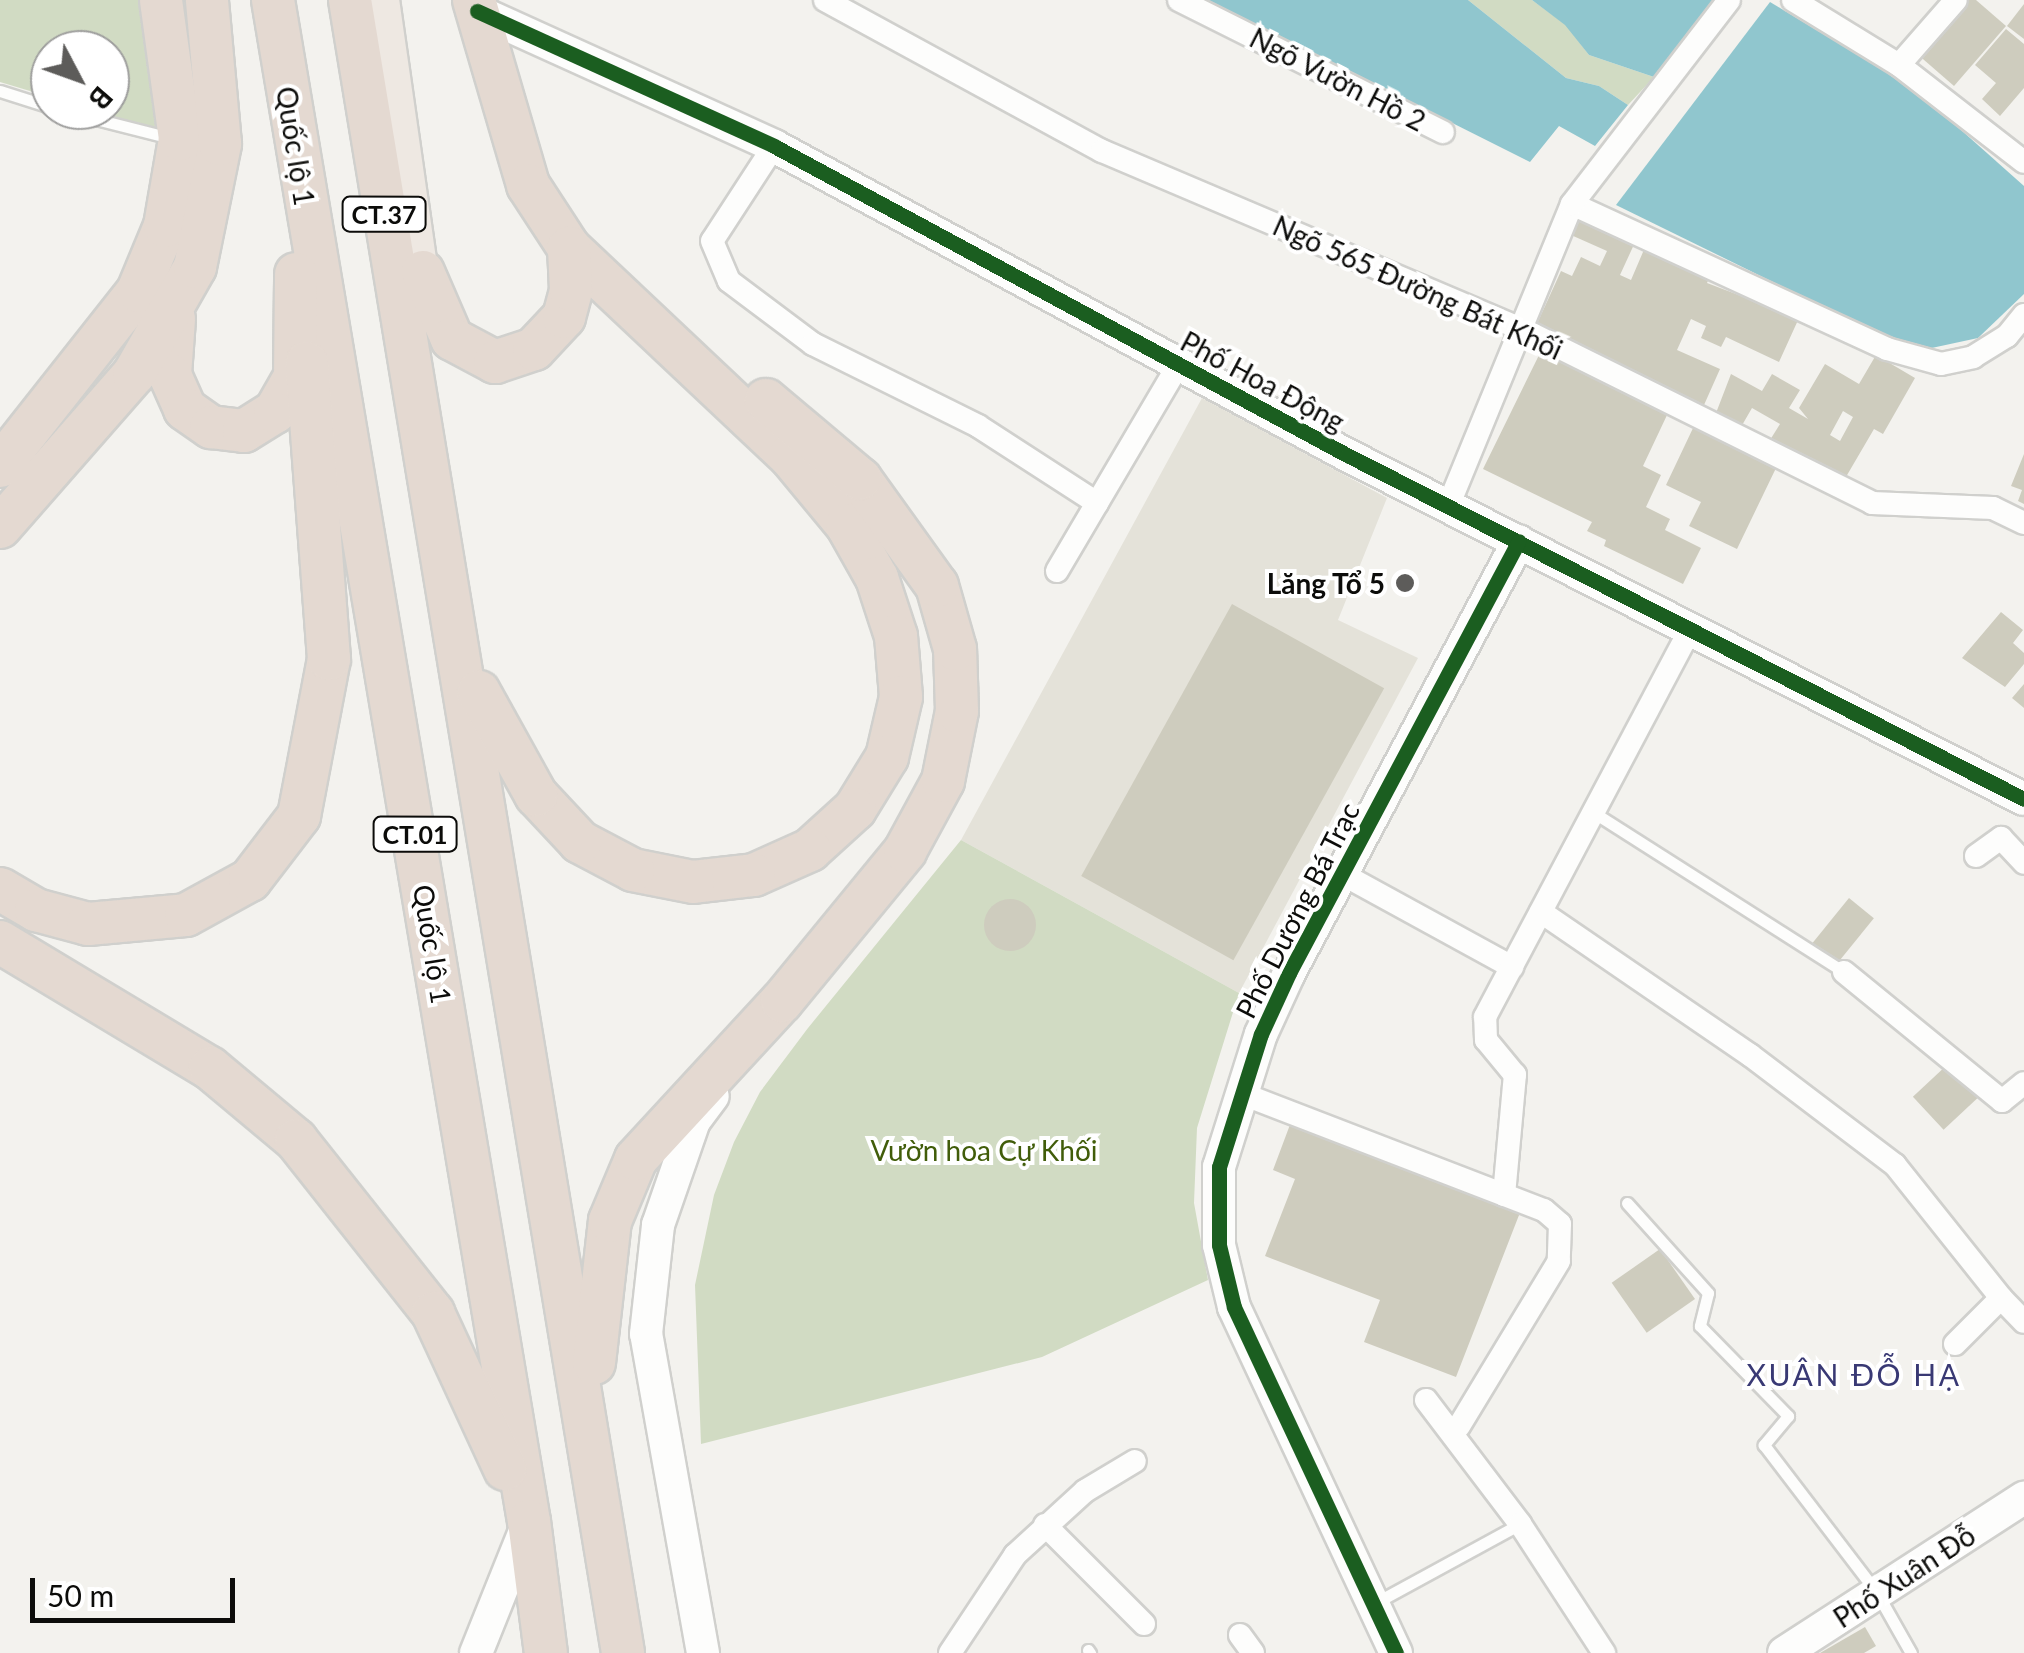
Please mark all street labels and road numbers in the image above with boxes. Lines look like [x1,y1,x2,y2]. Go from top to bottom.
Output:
street label: Ngõ Vườn Hồ 2 [1244,20,1432,138]
street label: Quốc lộ 1 [270,84,322,208]
road number: CT.37 [342,194,426,234]
street label: Ngõ 565 Đường Bát Khối [1268,208,1568,366]
street label: Phố Hoa Động [1175,324,1351,438]
street label: Phố Dương Bá Trạc [1228,796,1366,1024]
road number: CT.01 [372,814,458,854]
street label: Quốc lộ 1 [407,882,459,1006]
street label: Phố Xuân Đỗ [1827,1518,1981,1634]

